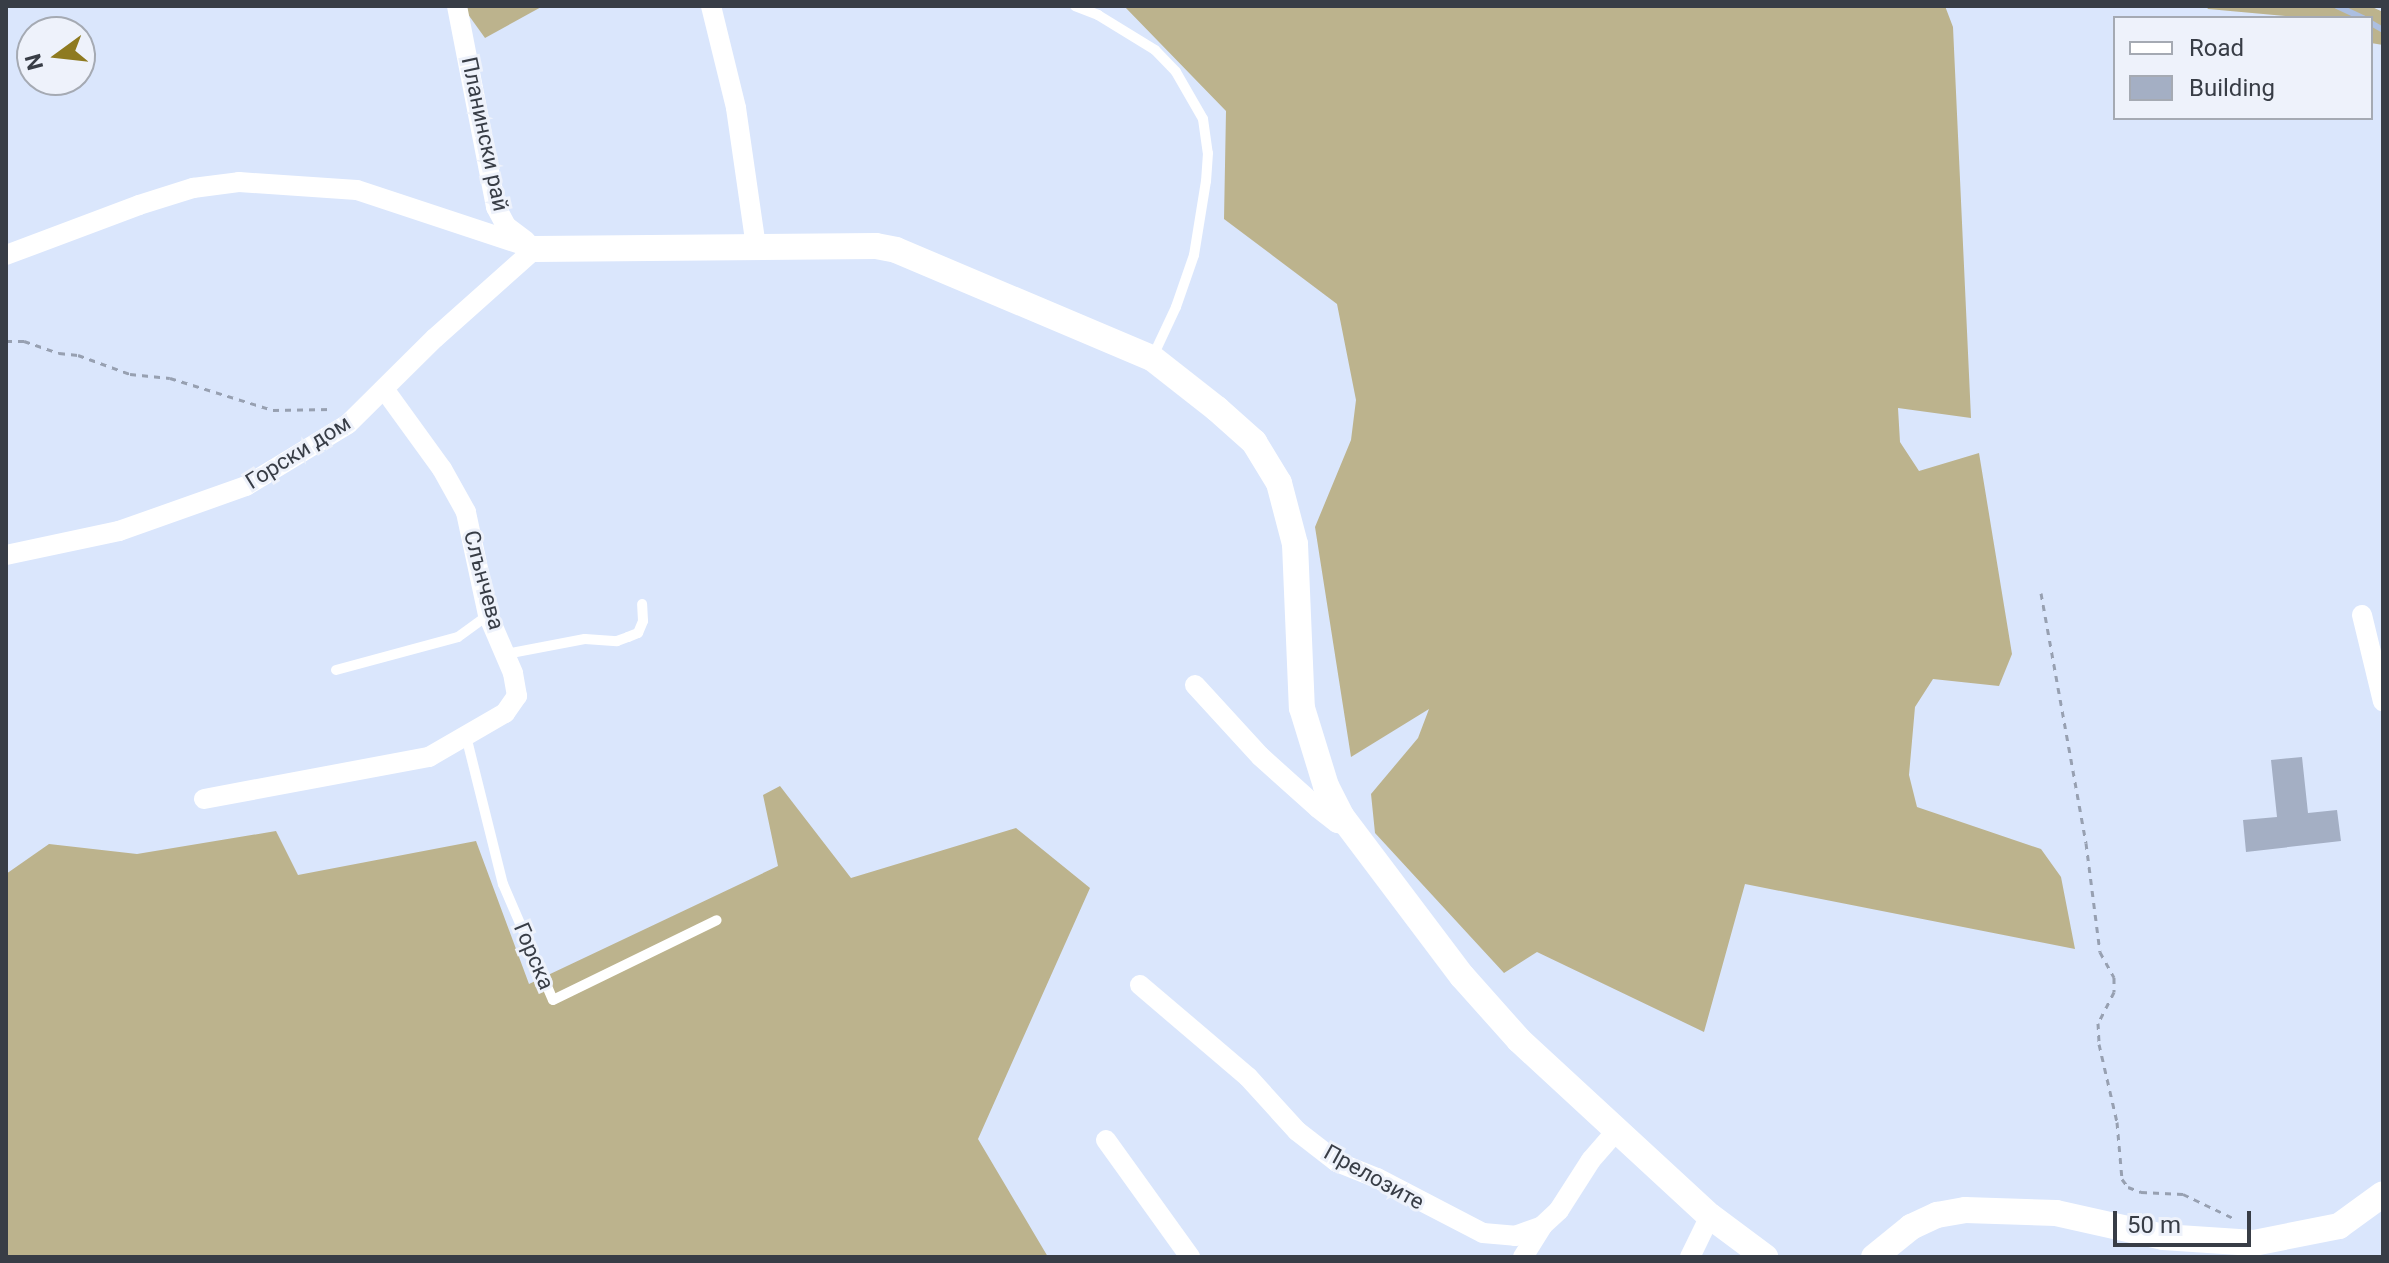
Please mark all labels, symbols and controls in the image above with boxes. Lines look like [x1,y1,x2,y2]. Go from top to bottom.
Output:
north arrow [16,16,96,96]
legend [2113,16,2373,120]
text: Road [2189,34,2244,62]
text: N [20,51,48,73]
street label: Планински рай [456,54,514,214]
text: Building [2189,74,2275,102]
street label: Горски дом [241,409,355,495]
street label: Слънчева [458,528,510,632]
street label: Горска [508,918,560,994]
street label: Прелозите [1319,1139,1429,1215]
scale bar [2117,1195,2255,1245]
text: 50 m [2127,1211,2181,1239]

